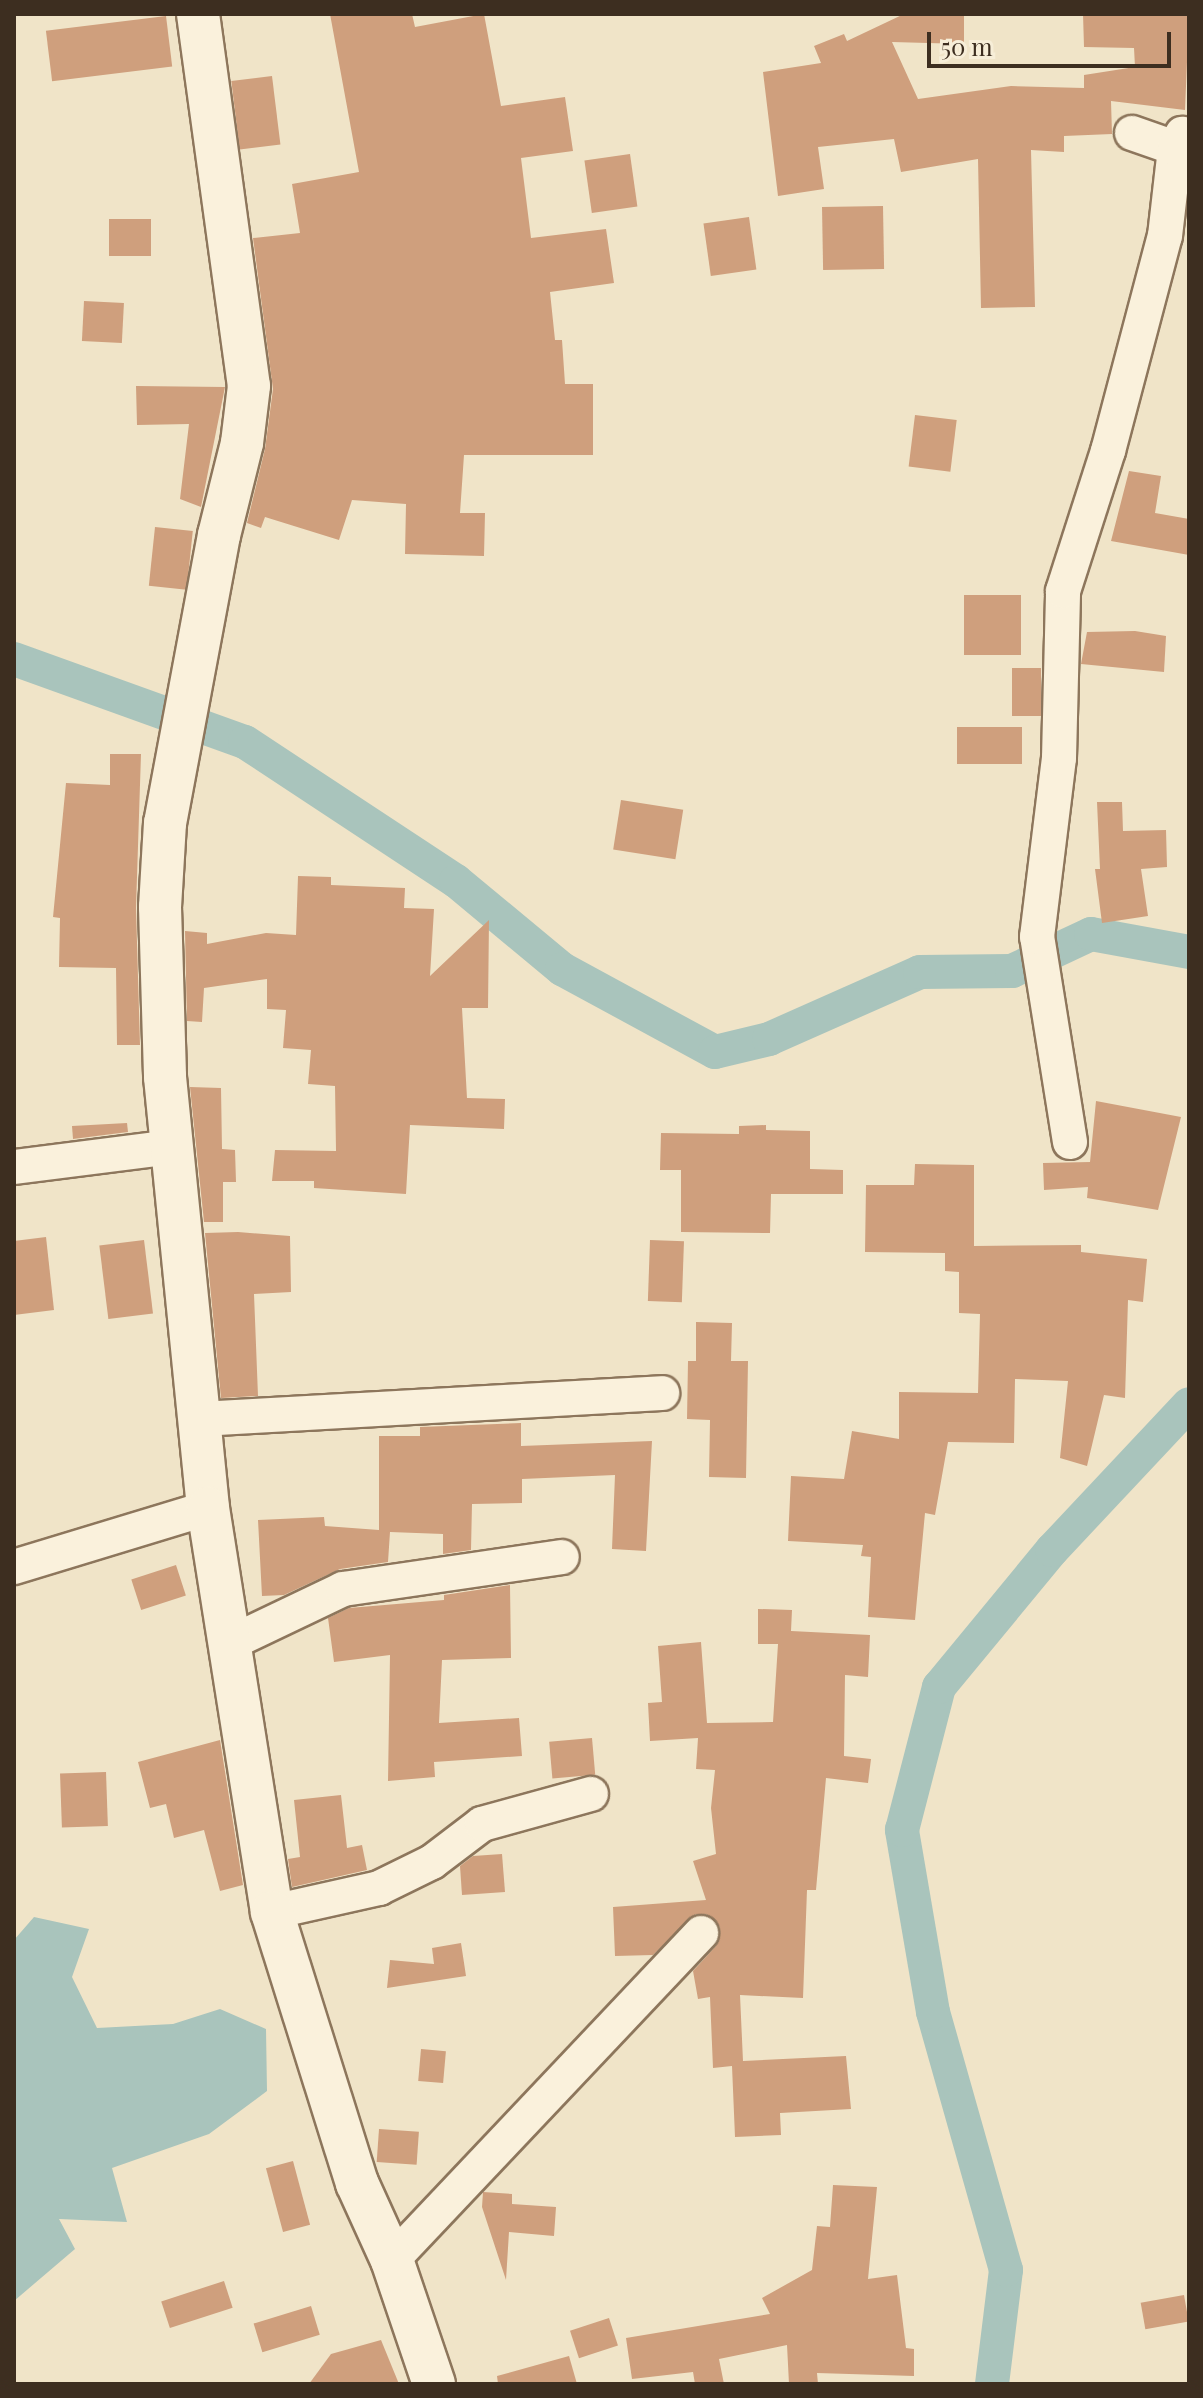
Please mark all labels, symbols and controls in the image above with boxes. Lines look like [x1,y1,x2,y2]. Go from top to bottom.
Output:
scale bar [931,16,1175,66]
text: 50 m [941,30,993,62]

